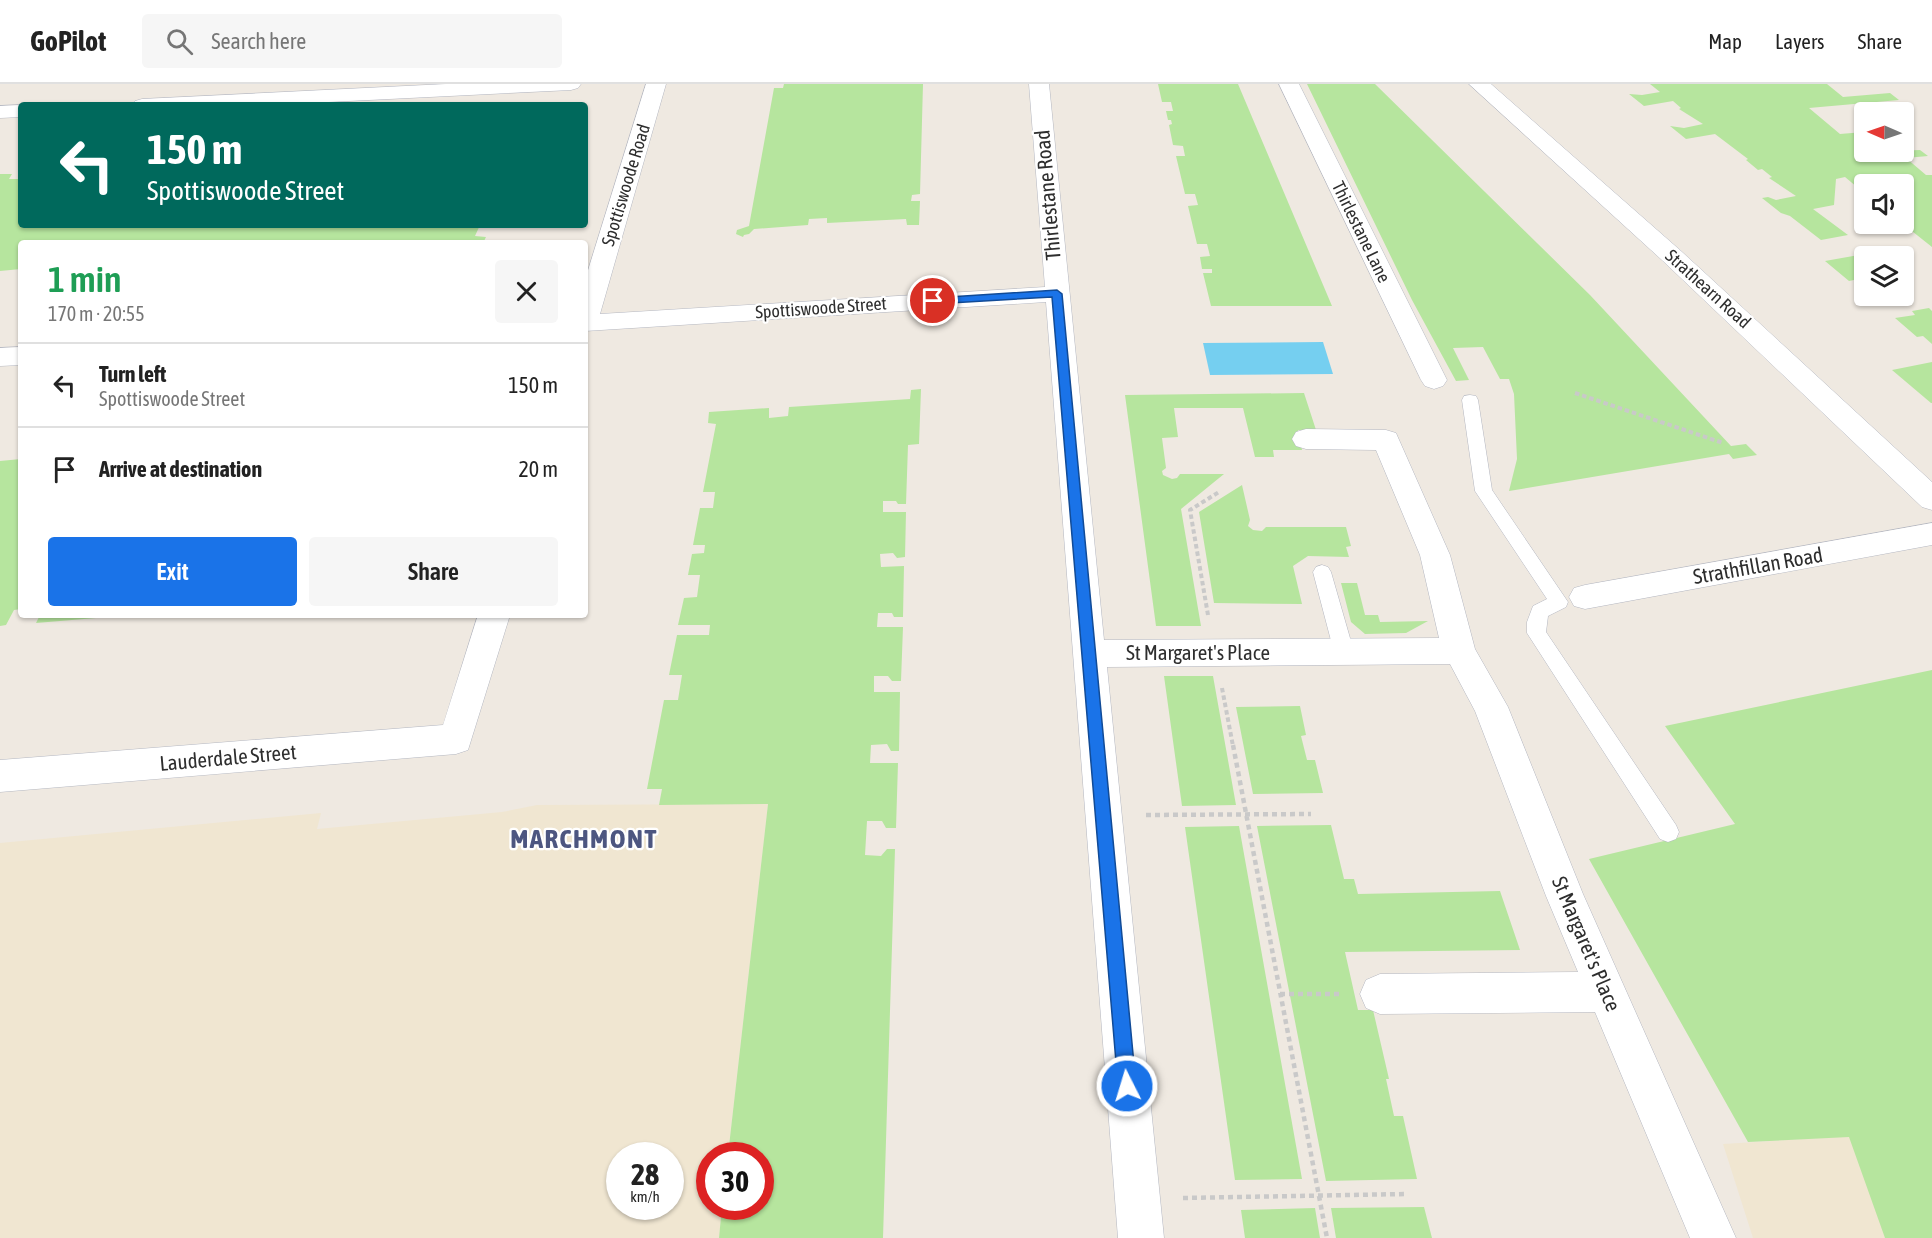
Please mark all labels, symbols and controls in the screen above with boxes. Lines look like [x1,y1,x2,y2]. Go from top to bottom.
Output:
search box [142,14,562,68]
text: GoPilot [30,25,106,57]
icon: search [163,25,196,58]
text: Search here [211,28,306,54]
text: Map [1708,29,1742,53]
text: Layers [1775,29,1825,53]
text: Share [1858,29,1902,53]
north arrow [1854,102,1914,162]
map controls [1854,102,1914,306]
street label: Spottiswoode Road [597,121,654,248]
text: 150 m [147,125,242,173]
icon: left [48,126,126,204]
street label: Thirlestane Road [1029,129,1065,261]
button: sound [1854,174,1914,234]
text: Spottiswoode Street [147,175,344,206]
street label: Thirlestane Lane [1328,178,1395,286]
street label: Strathearn Road [1661,245,1755,332]
button: layers [1854,246,1914,306]
text: 1 min [48,258,122,300]
button: close [495,260,558,323]
pin [907,275,958,326]
icon: arrive [916,284,949,317]
street label: Spottiswoode Street [755,292,887,323]
text: 170 m · 20:55 [48,302,145,325]
text: Turn left [99,361,166,387]
icon: left [48,369,81,402]
text: 150 m [508,372,558,398]
text: Spottiswoode Street [99,387,245,410]
icon: arrive [48,453,81,486]
text: Arrive at destination [99,456,262,482]
text: 20 m [518,456,558,482]
button: Exit [48,537,297,606]
button: Share [309,537,558,606]
street label: Strathfillan Road [1691,542,1825,588]
street label: St Margaret's Place [1126,640,1270,664]
street label: Lauderdale Street [158,739,297,775]
district label: MARCHMONT [510,823,658,854]
street label: St Margaret's Place [1548,873,1626,1015]
position arrow [1095,1054,1159,1118]
speed limit sign: 30 [696,1142,774,1220]
text: 28 [631,1157,659,1191]
text: km/h [630,1188,660,1205]

